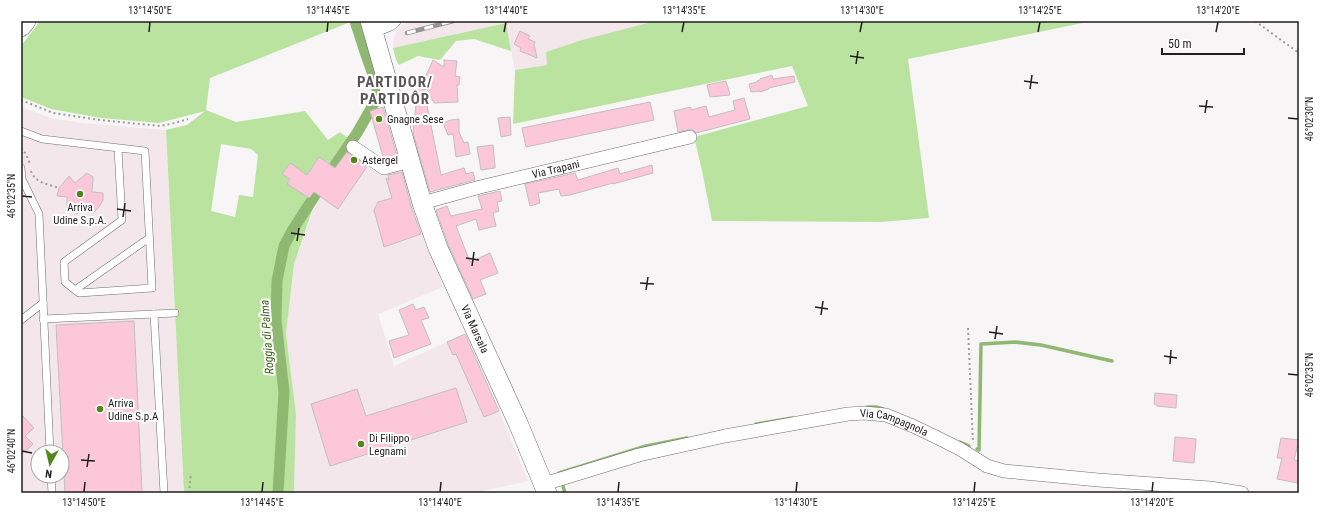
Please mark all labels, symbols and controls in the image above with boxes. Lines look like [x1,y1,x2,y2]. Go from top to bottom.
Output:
text: 13°14'50"E [128,5,172,16]
text: 13°14'45"E [306,5,350,16]
text: 13°14'40"E [484,5,528,16]
text: 13°14'35"E [662,5,706,16]
text: 13°14'30"E [840,5,884,16]
text: 13°14'25"E [1018,5,1062,16]
text: 13°14'20"E [1196,5,1240,16]
scale bar [1162,30,1244,56]
text: 50 m [1168,37,1192,51]
district label: PARTIDOR/ PARTIDÔR [357,73,433,108]
text: 46°02'30"N [1304,97,1315,141]
place label: Gnagne Sese [387,113,444,126]
marker: Gnagne Sese [374,114,384,124]
place label: Astergel [362,154,398,167]
marker: Astergel [349,155,359,165]
street label: Via Trapani [531,158,581,181]
text: 46°02'35"N [6,174,17,218]
marker: Arriva Udine S.p.A. [75,189,85,199]
place label: Arriva Udine S.p.A. [53,201,107,227]
water label: Roggia di Palma [257,299,277,375]
street label: Via Marsala [458,303,491,355]
text: 46°02'35"N [1304,353,1315,397]
place label: Arriva Udine S.p.A [108,397,159,423]
marker: Arriva Udine S.p.A [95,404,105,414]
street label: Via Campagnola [860,407,930,439]
text: 46°02'40"N [6,429,17,473]
place label: Di Filippo Legnami [369,432,410,458]
marker: Di Filippo Legnami [356,439,366,449]
north arrow [30,444,70,484]
text: N [44,466,53,480]
text: 13°14'50"E [62,497,106,508]
text: 13°14'45"E [240,497,284,508]
text: 13°14'40"E [418,497,462,508]
text: 13°14'35"E [596,497,640,508]
text: 13°14'30"E [774,497,818,508]
text: 13°14'25"E [952,497,996,508]
text: 13°14'20"E [1130,497,1174,508]

